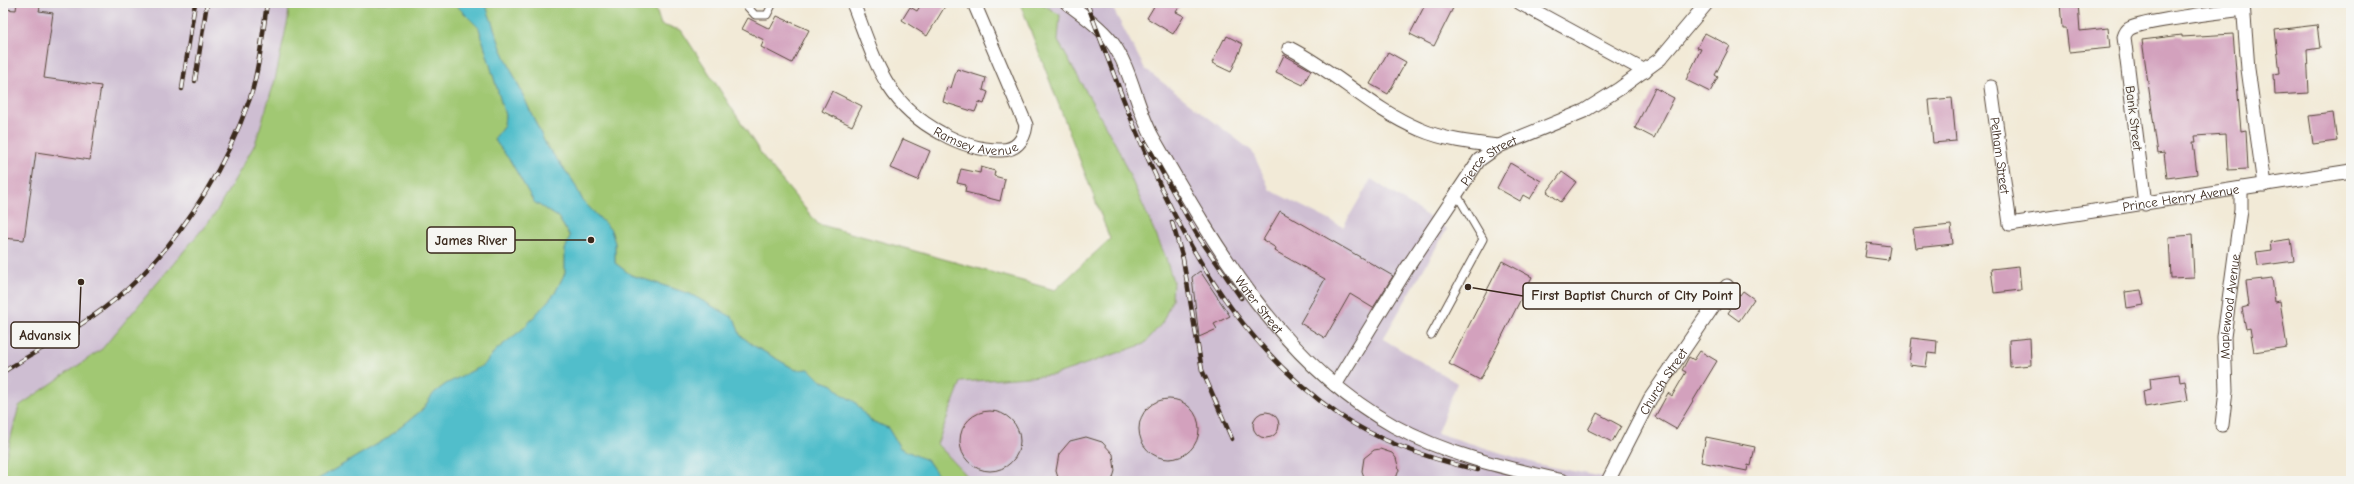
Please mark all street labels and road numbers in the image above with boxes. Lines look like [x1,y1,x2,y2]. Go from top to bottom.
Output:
street label: Bank Street [2123,85,2146,153]
street label: Pelham Street [1988,116,2013,196]
street label: Ramsey Avenue [931,123,1021,158]
street label: Pierce Street [1457,132,1520,188]
street label: Prince Henry Avenue [2121,181,2240,214]
street label: Maplewood Avenue [2216,252,2243,360]
street label: Water Street [1232,273,1287,337]
street label: Church Street [1636,344,1691,417]

